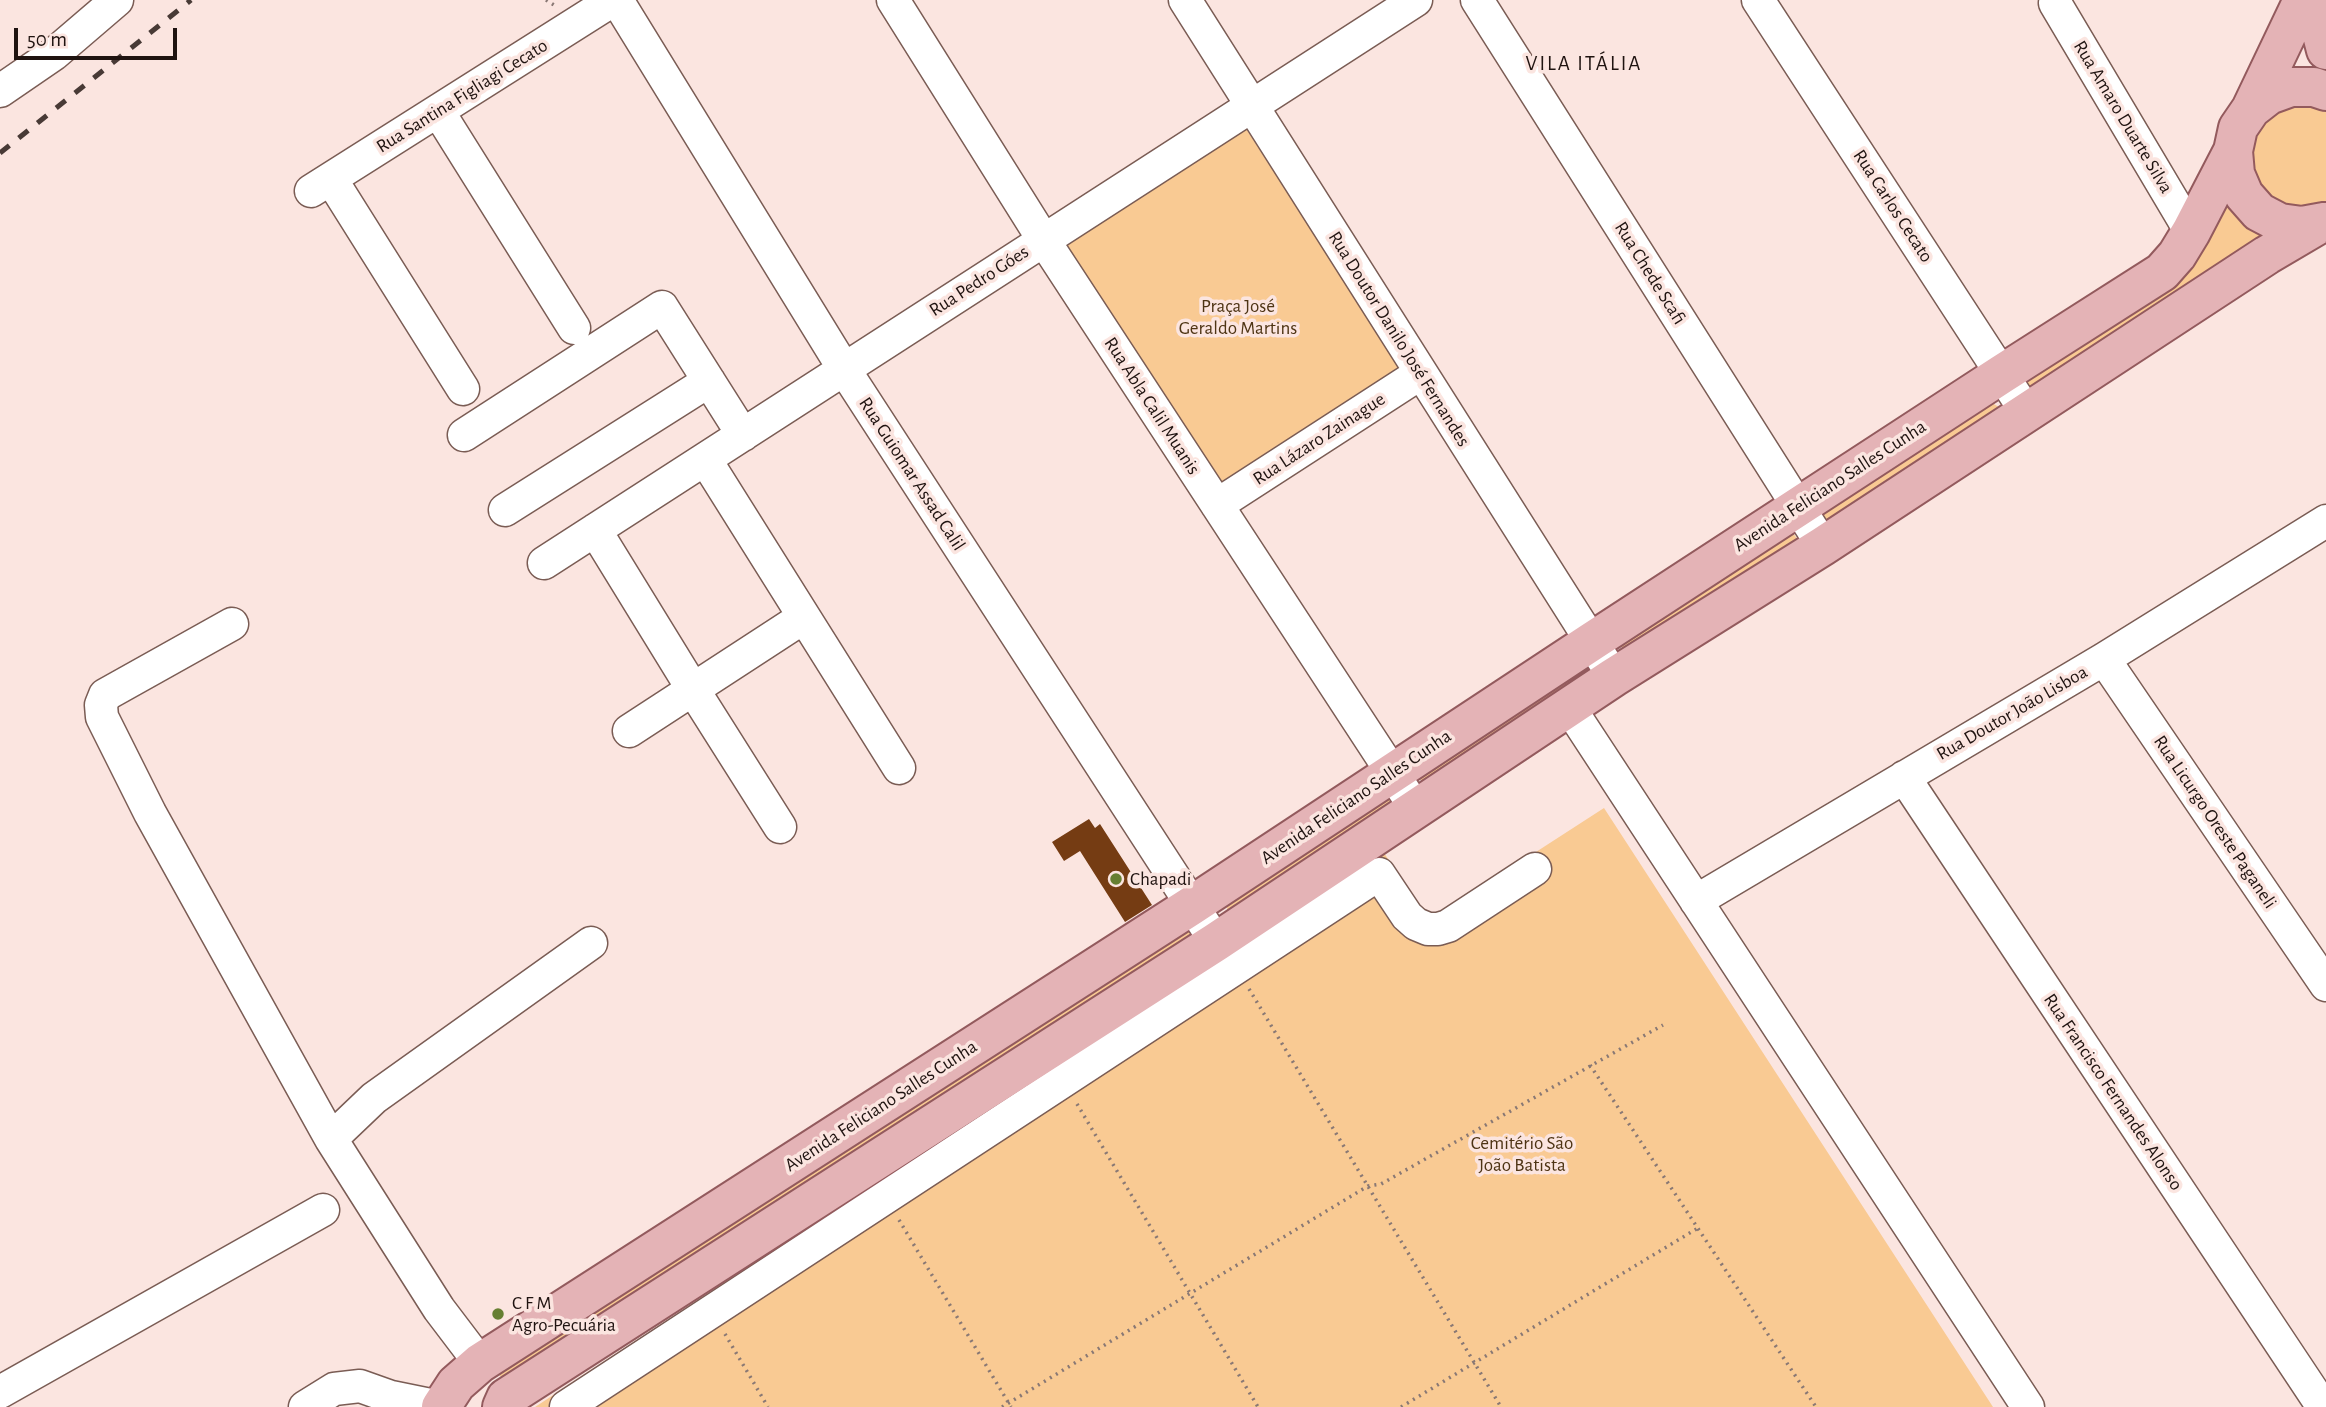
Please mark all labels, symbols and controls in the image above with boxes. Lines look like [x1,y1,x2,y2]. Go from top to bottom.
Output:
scale bar [18,14,180,58]
text: 50 m [27,29,67,50]
street label: Rua Santina Figliagi Cecato [372,34,552,158]
street label: Rua Amaro Duarte Silva [2068,37,2178,197]
district label: VILA ITÁLIA [1527,51,1641,77]
street label: Rua Carlos Cecato [1848,145,1938,267]
street label: Rua Chede Scafi [1609,217,1691,329]
street label: Rua Doutor Danilo José Fernandes [1323,227,1475,451]
street label: Rua Pedro Góes [925,240,1033,322]
park label: Praça José Geraldo Martins [1179,295,1297,339]
street label: Rua Abla Calil Muanis [1099,333,1205,479]
street label: Rua Lázaro Zainague [1249,388,1389,490]
street label: Rua Guiomar Assad Calil [854,393,970,555]
street label: Avenida Feliciano Salles Cunha [1729,415,1931,557]
street label: Rua Doutor João Lisboa [1932,660,2092,766]
street label: Avenida Feliciano Salles Cunha [1256,725,1456,869]
street label: Rua Licurgo Oreste Paganeli [2148,731,2282,913]
place label: Chapadi [1130,868,1191,890]
marker: Chapadi [1108,871,1124,887]
street label: Rua Francisco Fernandes Alonso [2038,989,2188,1195]
street label: Avenida Feliciano Salles Cunha [780,1035,982,1177]
park label: Cemitério São João Batista [1471,1132,1573,1176]
place label: C F M Agro-Pecuária [512,1292,616,1336]
marker: C F M Agro-Pecuária [490,1306,506,1322]

